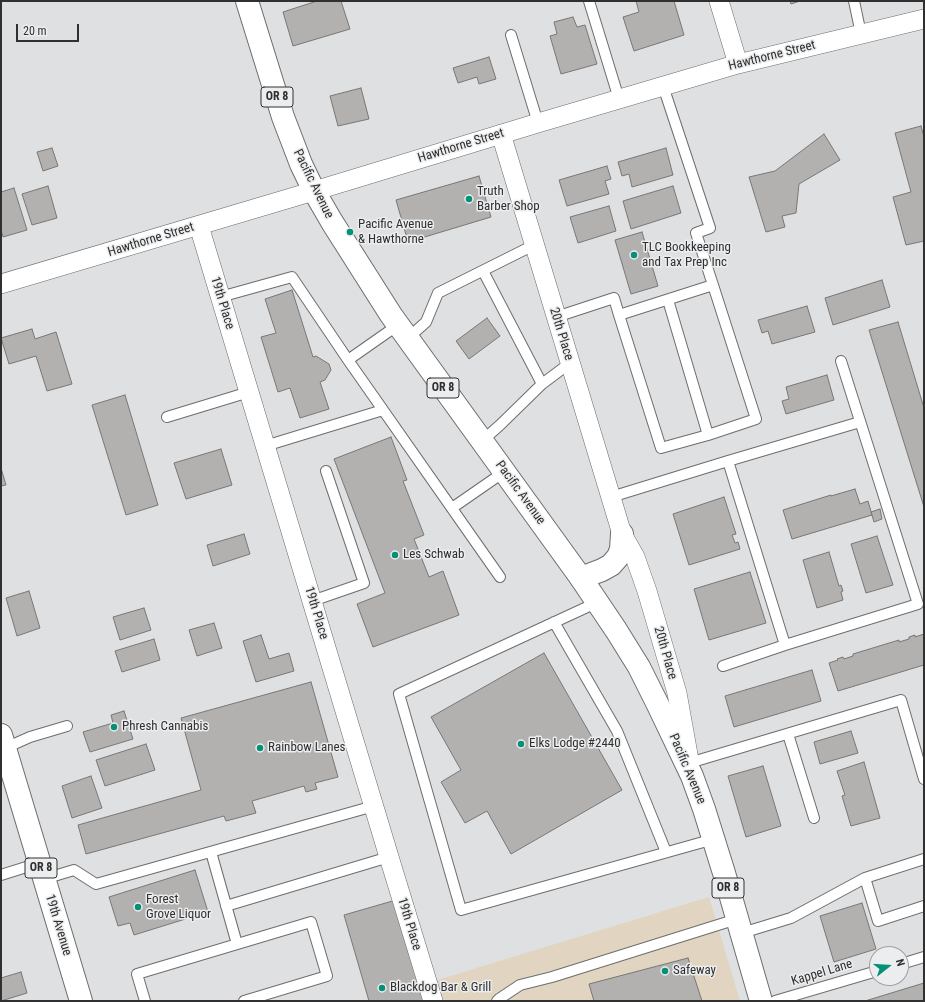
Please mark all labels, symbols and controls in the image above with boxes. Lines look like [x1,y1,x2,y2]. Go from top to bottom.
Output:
scale bar [18,16,81,42]
text: 20 m [23,24,47,38]
street label: Hawthorne Street [727,38,817,74]
road number: OR 8 [261,87,293,107]
street label: Hawthorne Street [416,126,506,166]
street label: Pacific Avenue [290,147,336,221]
place label: Truth Barber Shop [477,184,540,215]
marker: Truth Barber Shop [464,194,474,204]
place label: Pacific Avenue & Hawthorne [358,217,433,248]
street label: Hawthorne Street [106,220,196,260]
marker: Pacific Avenue & Hawthorne [345,227,355,237]
place label: TLC Bookkeeping and Tax Prep Inc [642,240,731,271]
marker: TLC Bookkeeping and Tax Prep Inc [629,250,639,260]
street label: 19th Place [207,275,237,331]
street label: 20th Place [546,306,576,362]
road number: OR 8 [427,378,459,398]
street label: Pacific Avenue [492,458,548,528]
place label: Les Schwab [403,547,464,563]
marker: Les Schwab [390,550,400,560]
street label: 19th Place [301,585,331,641]
street label: 20th Place [650,625,680,681]
place label: Phresh Cannabis [122,719,208,735]
marker: Phresh Cannabis [109,722,119,732]
street label: Pacific Avenue [665,731,709,807]
place label: Elks Lodge #2440 [529,736,621,752]
marker: Elks Lodge #2440 [516,739,526,749]
place label: Rainbow Lanes [268,740,346,756]
marker: Rainbow Lanes [255,743,265,753]
road number: OR 8 [25,858,57,878]
road number: OR 8 [712,878,744,898]
street label: 19th Avenue [41,892,75,958]
place label: Forest Grove Liquor [146,892,211,923]
street label: 19th Place [394,896,424,952]
marker: Forest Grove Liquor [133,902,143,912]
north arrow [869,946,909,986]
street label: Kappel Lane [790,956,854,990]
text: N [893,958,907,968]
place label: Safeway [673,963,716,979]
marker: Safeway [660,966,670,976]
place label: Blackdog Bar & Grill [390,980,491,996]
marker: Blackdog Bar & Grill [377,983,387,993]

